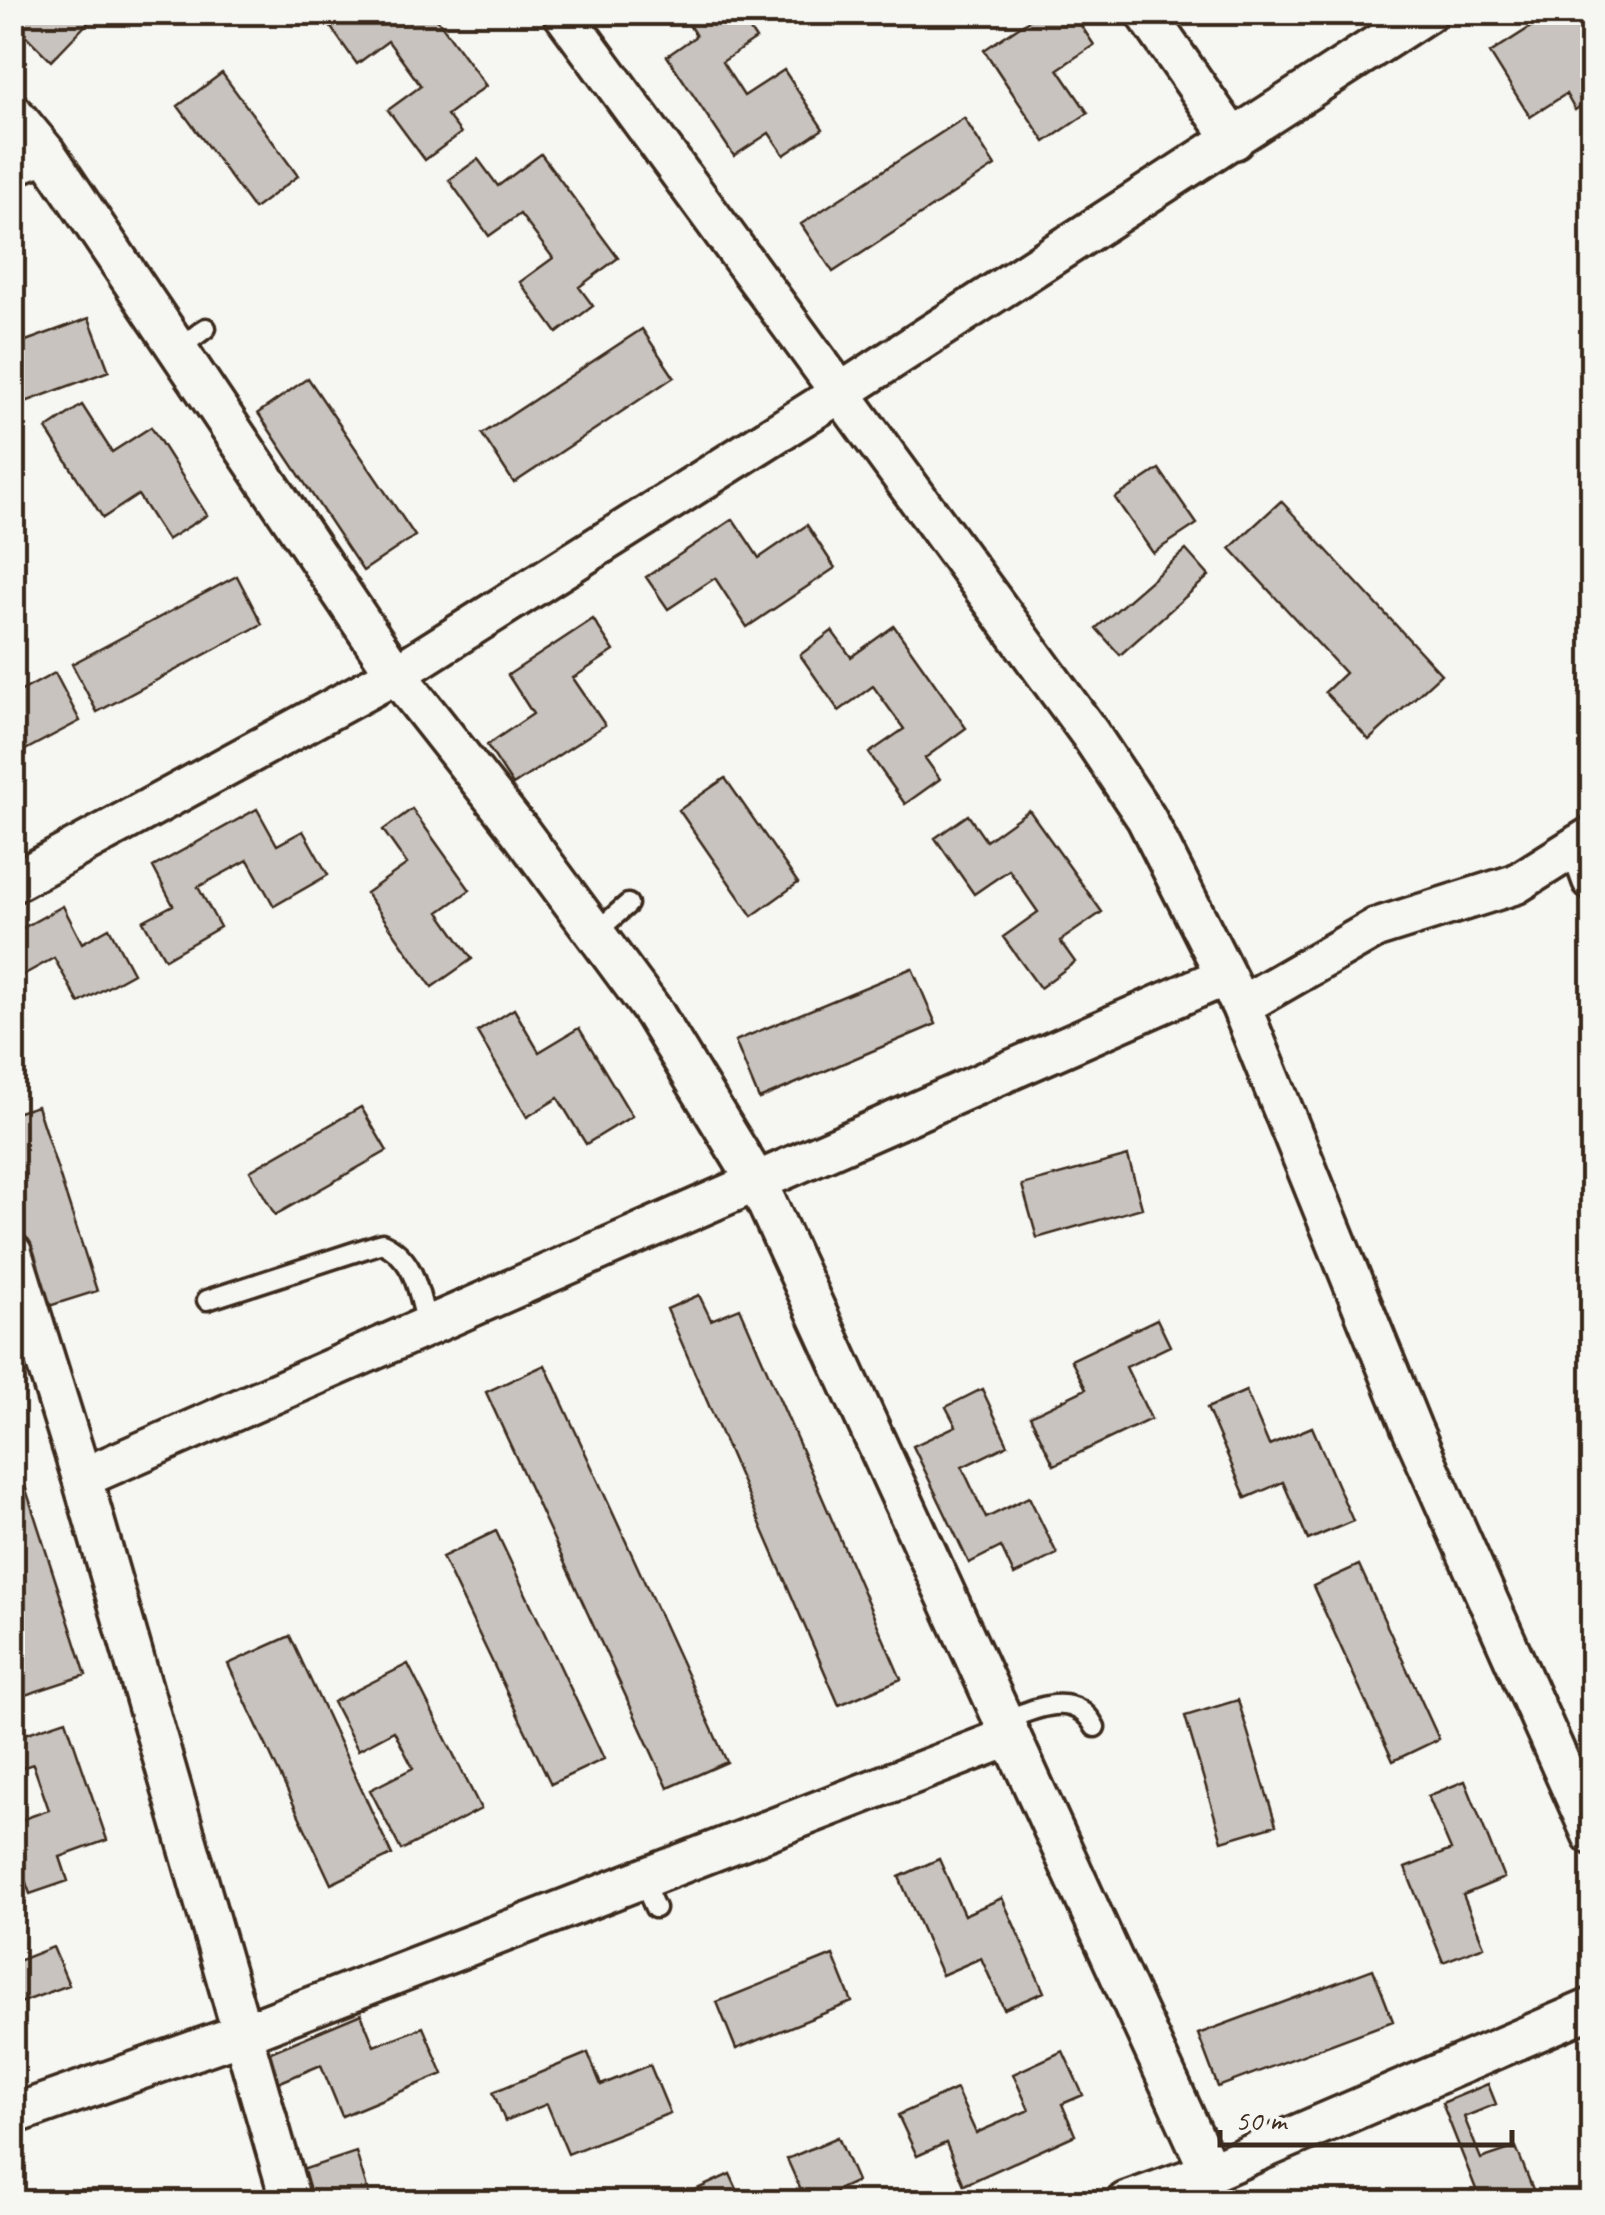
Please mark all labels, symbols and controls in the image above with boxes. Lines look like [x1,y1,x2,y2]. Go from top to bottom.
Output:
scale bar [1220,2085,1512,2147]
text: 50 m [1235,2101,1288,2139]

